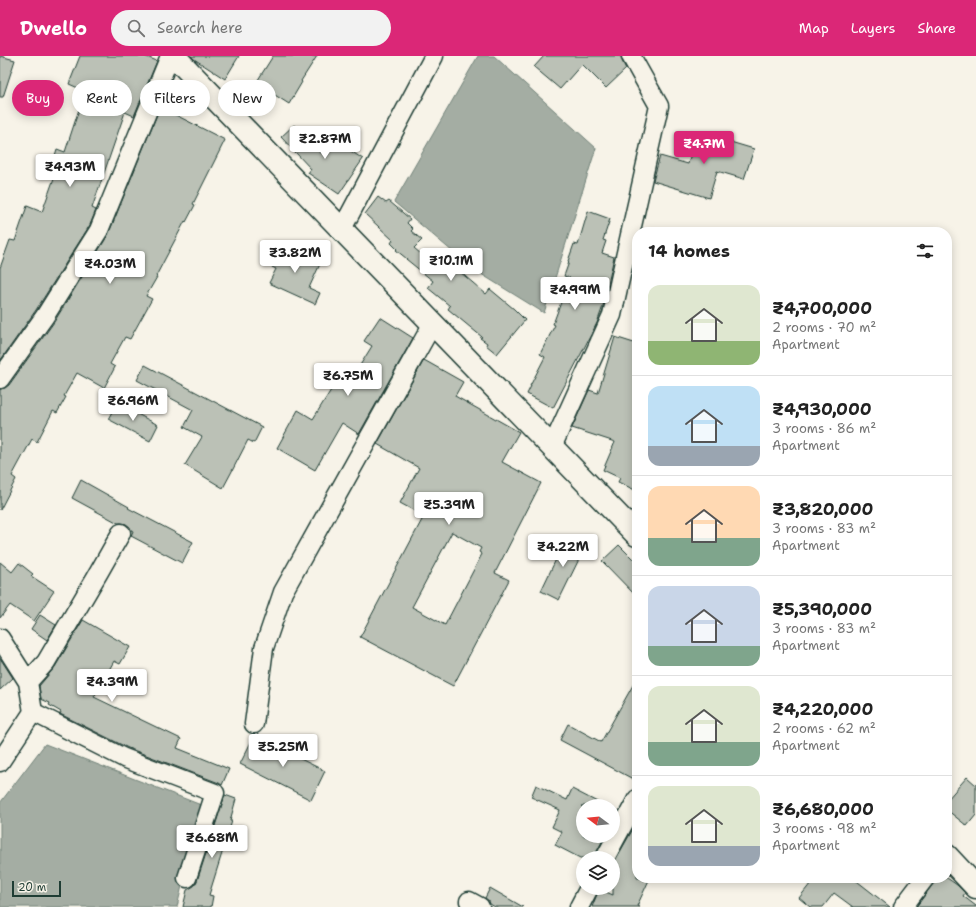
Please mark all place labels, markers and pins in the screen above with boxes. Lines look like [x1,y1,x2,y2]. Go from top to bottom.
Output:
pin: ₹2.87M [292,126,358,160]
pin: ₹4.7M [676,131,732,165]
pin: ₹4.93M [37,154,103,188]
pin: ₹3.82M [262,240,328,274]
pin: ₹10.1M [418,248,484,282]
pin: ₹4.03M [77,251,143,285]
pin: ₹4.99M [542,277,608,311]
pin: ₹6.75M [315,363,381,397]
pin: ₹6.96M [100,388,166,422]
pin: ₹5.39M [416,492,482,526]
pin: ₹4.22M [530,534,596,568]
pin: ₹4.39M [79,669,145,703]
pin: ₹5.25M [250,734,316,768]
pin: ₹6.68M [179,825,245,859]

